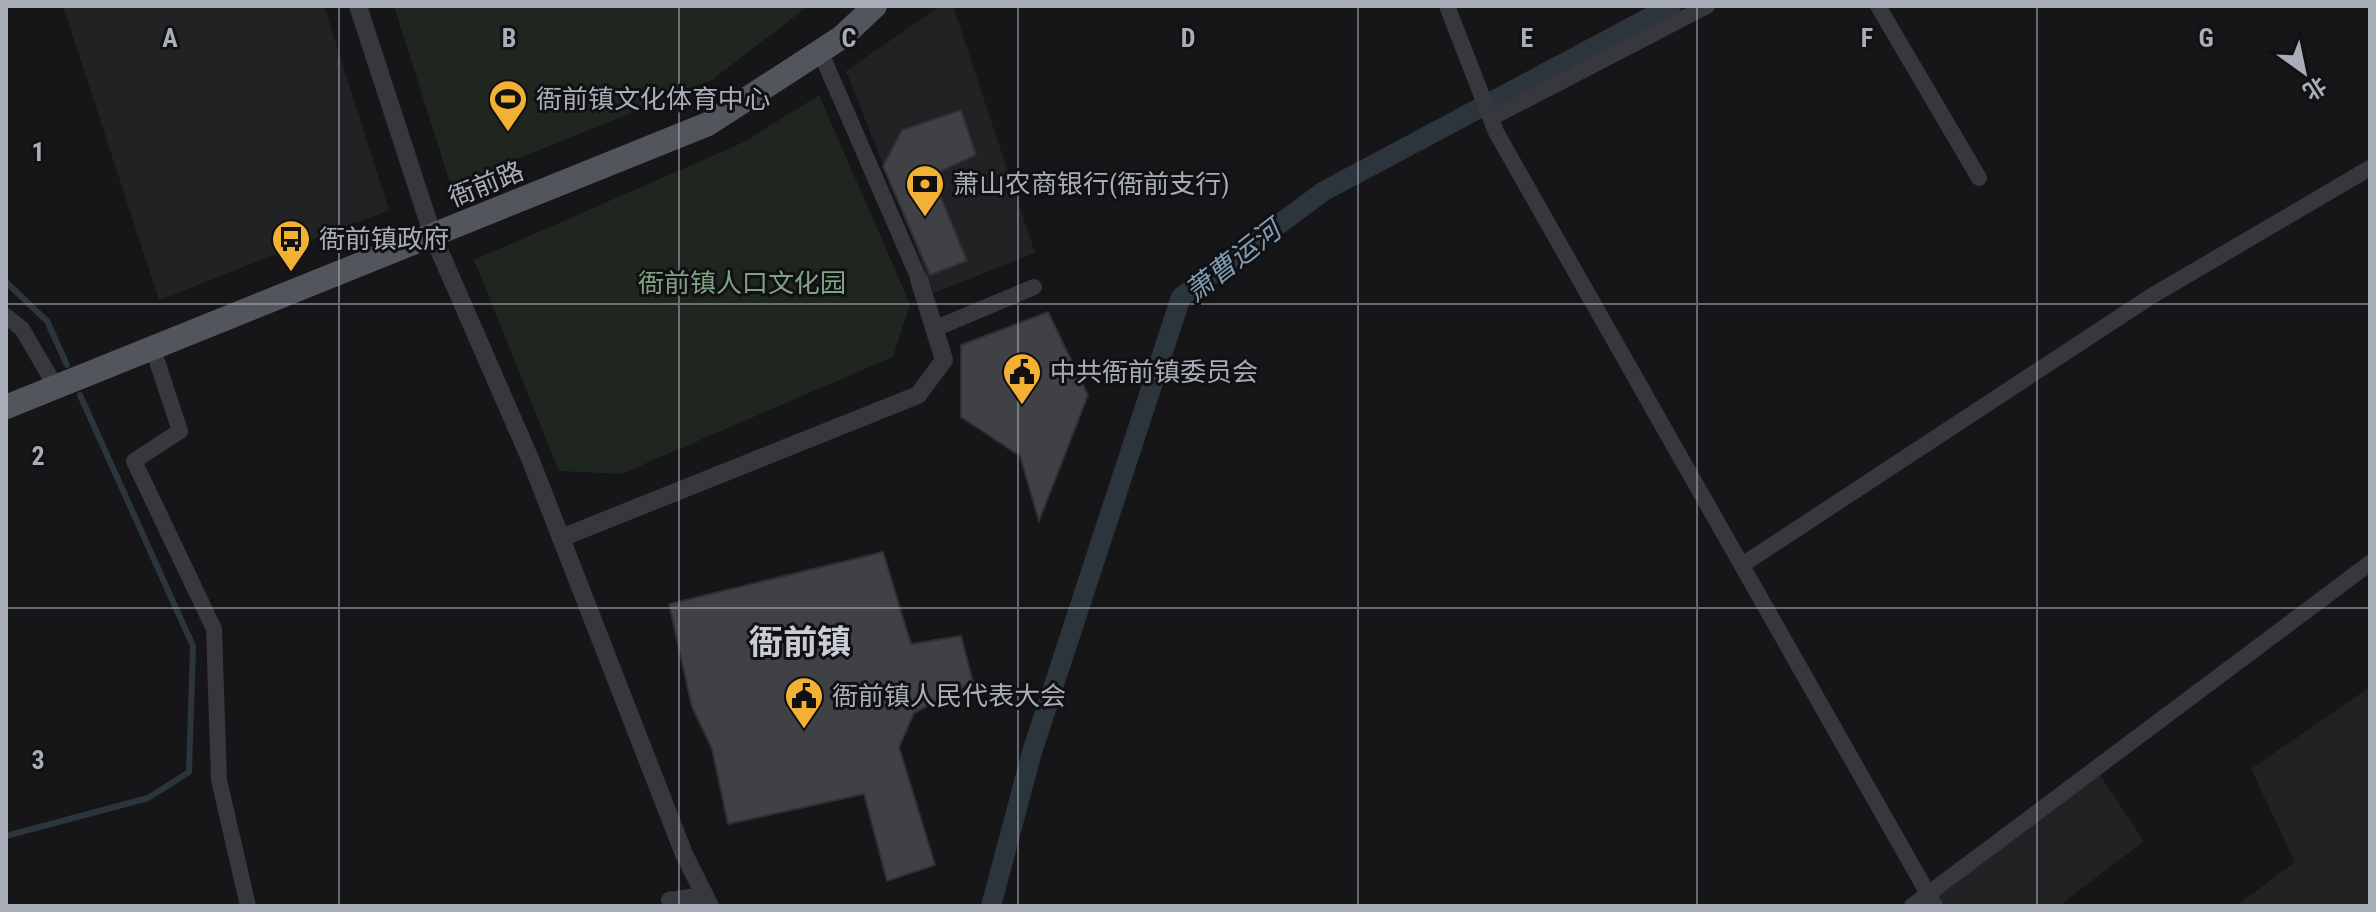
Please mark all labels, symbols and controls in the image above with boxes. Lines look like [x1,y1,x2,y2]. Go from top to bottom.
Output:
text: A [162,23,178,53]
text: B [502,23,516,53]
text: C [842,23,857,53]
text: D [1181,23,1195,53]
text: E [1521,23,1534,53]
text: F [1861,23,1873,53]
text: G [2198,23,2214,53]
north arrow [2264,32,2344,112]
text: 北 [2299,72,2331,105]
sports icon: 衙前镇文化体育中心 [487,78,529,133]
place label: 衙前镇文化体育中心 [536,84,770,114]
text: 1 [31,137,45,167]
street label: 衙前路 [444,155,528,213]
bank icon: 萧山农商银行(衙前支行) [904,163,946,218]
place label: 萧山农商银行(衙前支行) [953,169,1229,199]
water label: 萧曹运河 [1179,210,1291,308]
bus stop icon: 衙前镇政府 [270,218,312,273]
place label: 衙前镇政府 [319,224,449,254]
park label: 衙前镇人口文化园 [638,268,846,298]
public building icon: 中共衙前镇委员会 [1001,351,1043,406]
place label: 中共衙前镇委员会 [1050,357,1258,387]
text: 2 [31,441,45,471]
district label: 衙前镇 [749,622,851,662]
public building icon: 衙前镇人民代表大会 [783,675,825,730]
place label: 衙前镇人民代表大会 [832,681,1066,711]
text: 3 [31,745,45,775]

